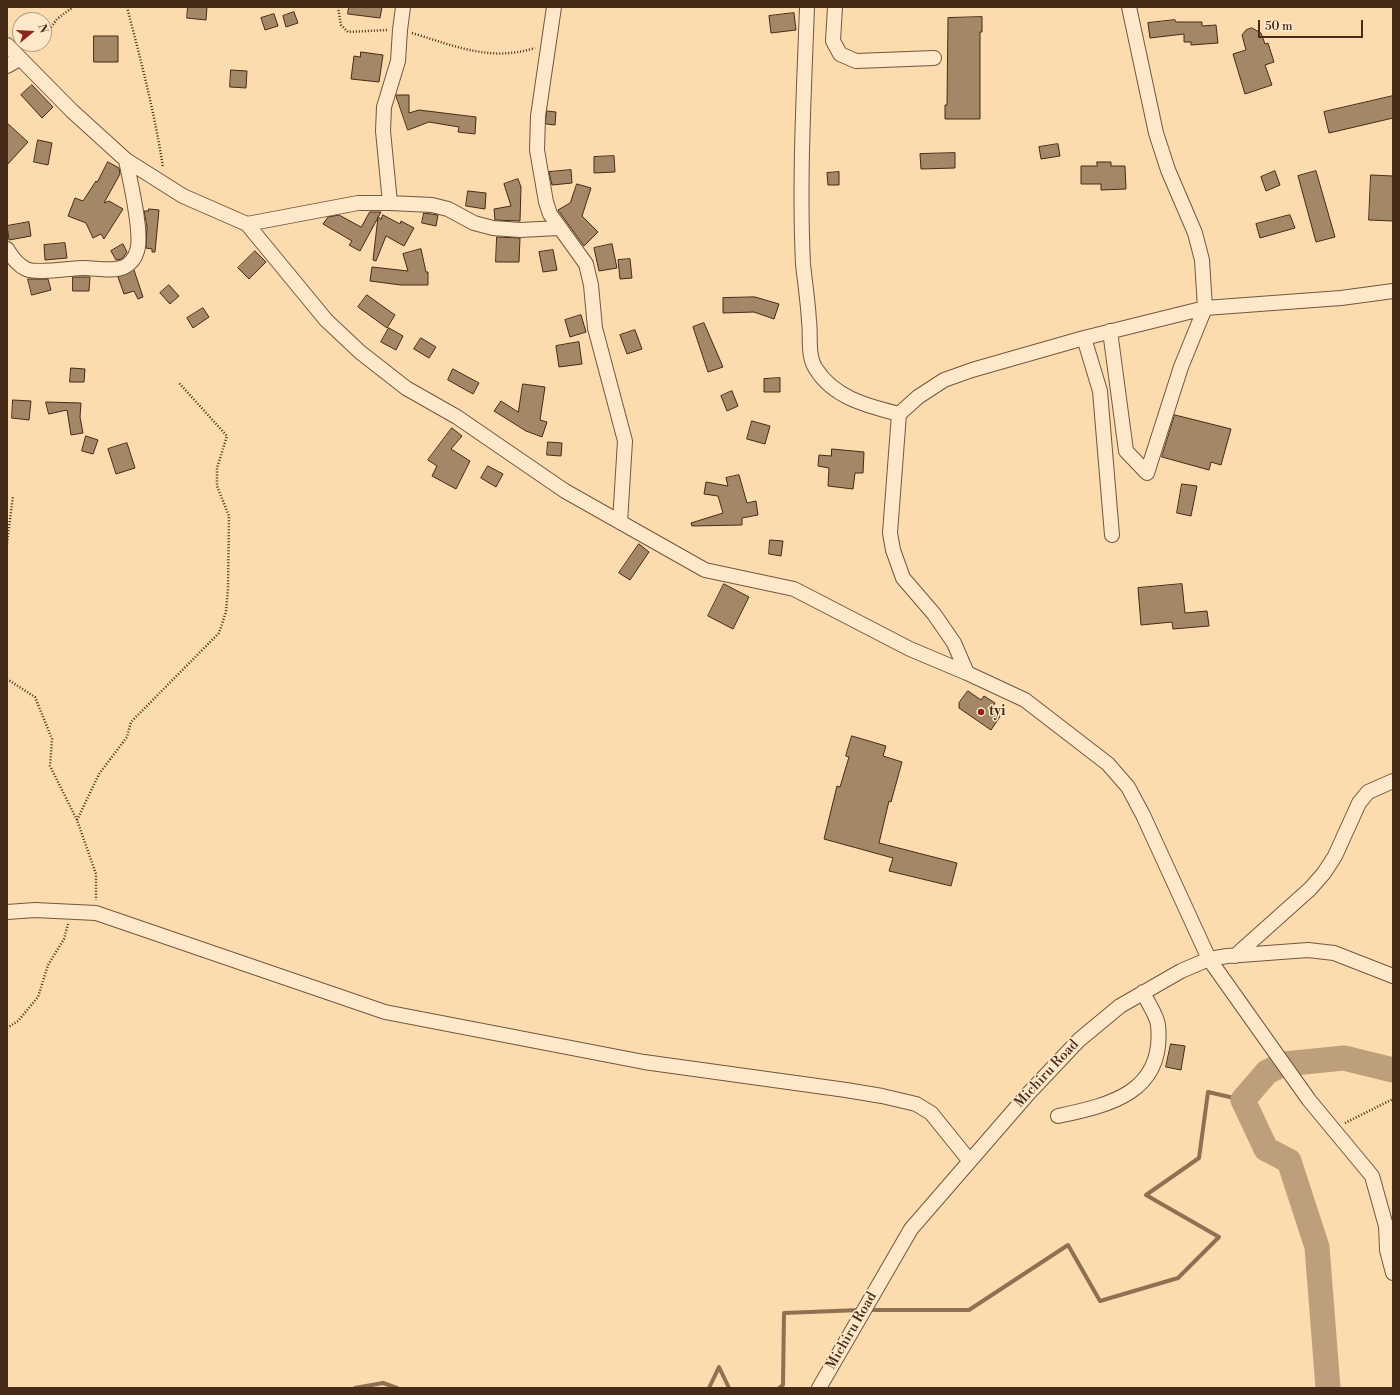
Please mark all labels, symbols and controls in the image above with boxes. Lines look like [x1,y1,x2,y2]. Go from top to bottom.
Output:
north arrow [12,12,52,52]
scale bar [1260,12,1365,38]
text: 50 m [1265,19,1293,34]
text: N [34,22,50,35]
place label: tyi [989,704,1005,720]
marker: tyi [976,707,986,717]
street label: Michiru Road [1011,1037,1083,1111]
street label: Michiru Road [823,1289,881,1373]

